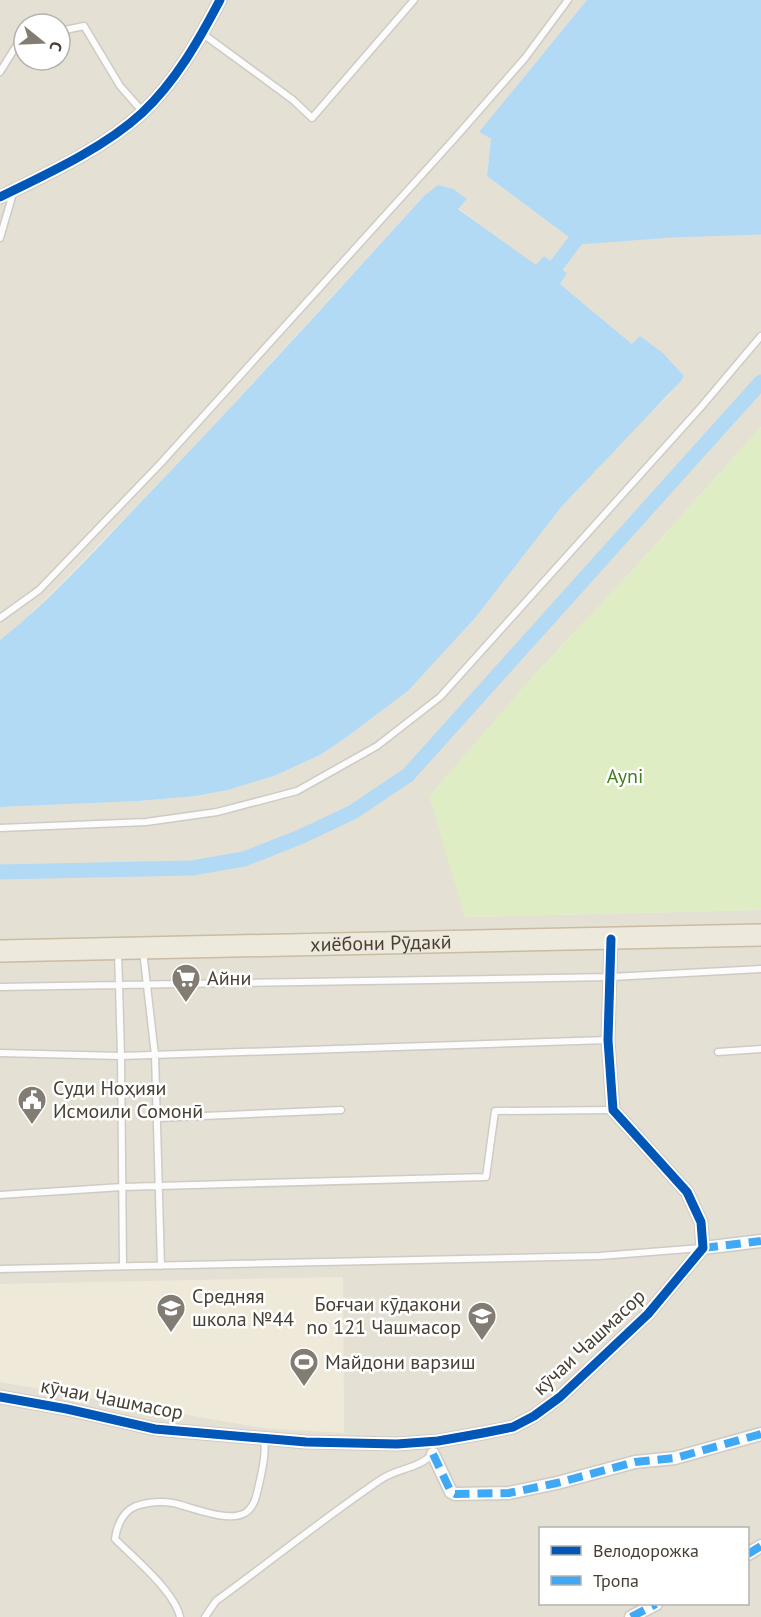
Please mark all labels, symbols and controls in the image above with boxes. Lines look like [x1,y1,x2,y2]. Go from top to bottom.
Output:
north arrow [12,12,72,72]
text: С [45,39,67,54]
park label: Ayni [607,763,643,789]
street label: хиёбони Рӯдакӣ [310,929,452,957]
supermarket icon: Айни [170,962,202,1004]
place label: Айни [207,965,251,991]
place label: Суди Ноҳияи Исмоили Сомонӣ [53,1075,203,1124]
public building icon: Суди Ноҳияи Исмоили Сомонӣ [16,1084,48,1126]
place label: Средняя школа №44 [192,1283,294,1332]
street label: кӯчаи Чашмасор [527,1283,651,1401]
place label: Боғчаи кӯдакони no 121 Чашмасор [306,1291,461,1340]
school or university icon: Средняя школа №44 [155,1292,187,1334]
school or university icon: Боғчаи кӯдакони no 121 Чашмасор [466,1300,498,1342]
sports icon: Майдони варзиш [288,1346,320,1388]
place label: Майдони варзиш [325,1349,475,1375]
street label: кӯчаи Чашмасор [39,1372,185,1426]
legend [539,1527,749,1605]
text: Велодорожка [593,1539,699,1562]
text: Тропа [593,1569,639,1592]

